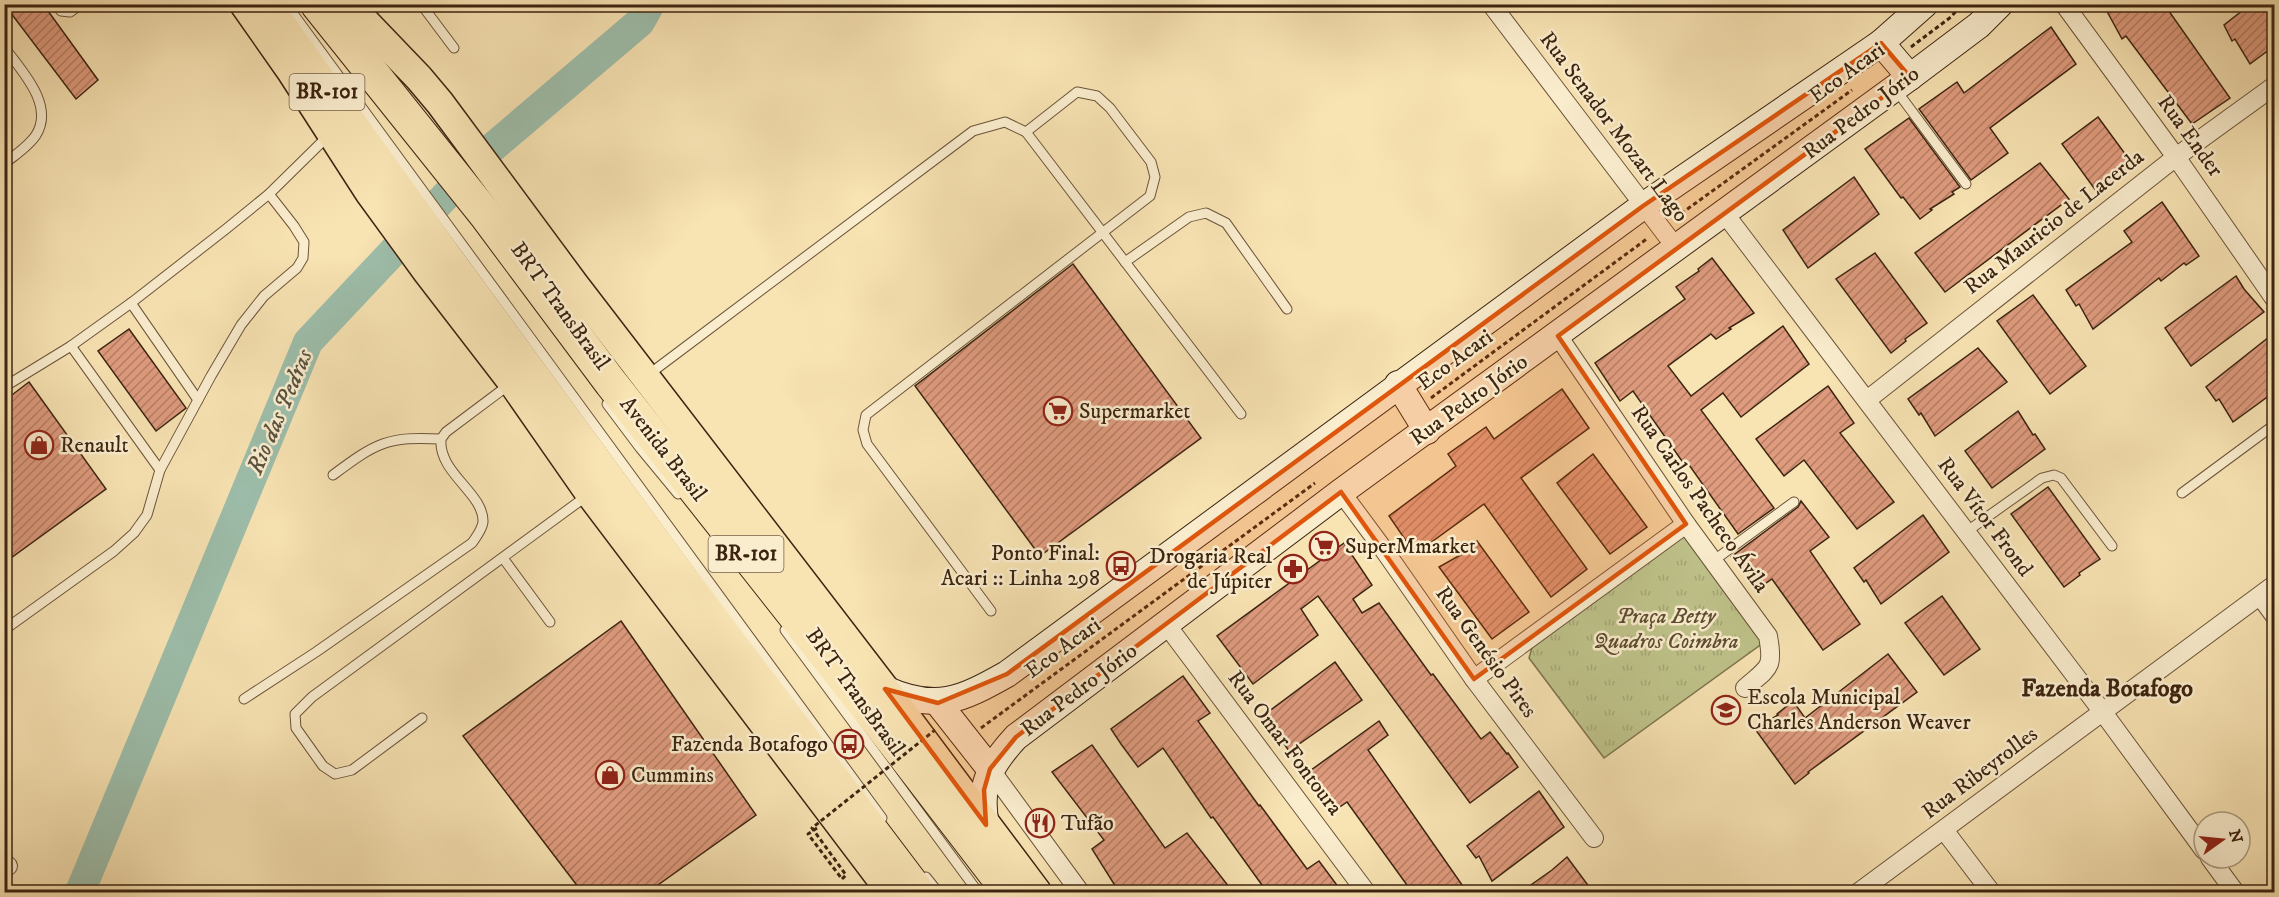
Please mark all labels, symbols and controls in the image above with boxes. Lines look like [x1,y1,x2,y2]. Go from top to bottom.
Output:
street label: Rua Senador Mozart Lago [1534,27,1694,227]
street label: Eco Acari [1804,36,1890,110]
street label: Rua Pedro Jório [1797,60,1925,166]
road number: BR-101 [290,74,364,110]
street label: Rua Ender [2151,90,2229,183]
street label: Rua Mauricio de Lacerda [1959,143,2150,301]
street label: BRT TransBrasil [505,237,616,376]
street label: Eco Acari [1412,323,1498,397]
water label: Rio das Pedras [240,344,320,480]
street label: Rua Pedro Jório [1405,348,1533,452]
street label: Avenida Brasil [614,391,713,507]
supermarket icon: Supermarket [1042,395,1074,427]
place label: Supermarket [1079,398,1190,425]
street label: Rua Carlos Pacheco Ávila [1625,400,1776,598]
shop icon: Renault [23,429,55,461]
place label: Renault [60,432,129,459]
street label: Rua Vítor Frond [1931,452,2039,582]
supermarket icon: SuperMmarket [1308,530,1340,562]
place label: SuperMmarket [1345,533,1476,560]
road number: BR-101 [708,536,783,572]
place label: Ponto Final: Acari :: Linha 298 [941,540,1100,592]
place label: Drogaria Real de Júpiter [1149,543,1273,595]
bus stop icon: Ponto Final: Acari :: Linha 298 [1105,550,1137,582]
pharmacy icon: Drogaria Real de Júpiter [1277,553,1309,585]
street label: Rua Genésio Pires [1429,581,1543,723]
park label: Praça Betty Quadros Coimbra [1593,603,1739,655]
street label: Eco Acari [1020,611,1106,685]
street label: BRT TransBrasil [800,623,911,762]
street label: Rua Pedro Jório [1015,637,1143,743]
street label: Rua Omar Fontoura [1222,665,1349,821]
district label: Fazenda Botafogo [2021,674,2193,704]
place label: Escola Municipal Charles Anderson Weaver [1747,684,1971,736]
school or university icon: Escola Municipal Charles Anderson Weaver [1710,694,1742,726]
street label: Rua Ribeyrolles [1917,721,2043,825]
bus stop icon: Fazenda Botafogo [833,728,865,760]
place label: Fazenda Botafogo [671,731,828,758]
shop icon: Cummins [594,759,626,791]
place label: Cummins [631,762,714,789]
restaurant icon: Tufão [1024,807,1056,839]
place label: Tufão [1061,810,1114,837]
north arrow [2192,810,2252,870]
text: N [2224,827,2247,845]

